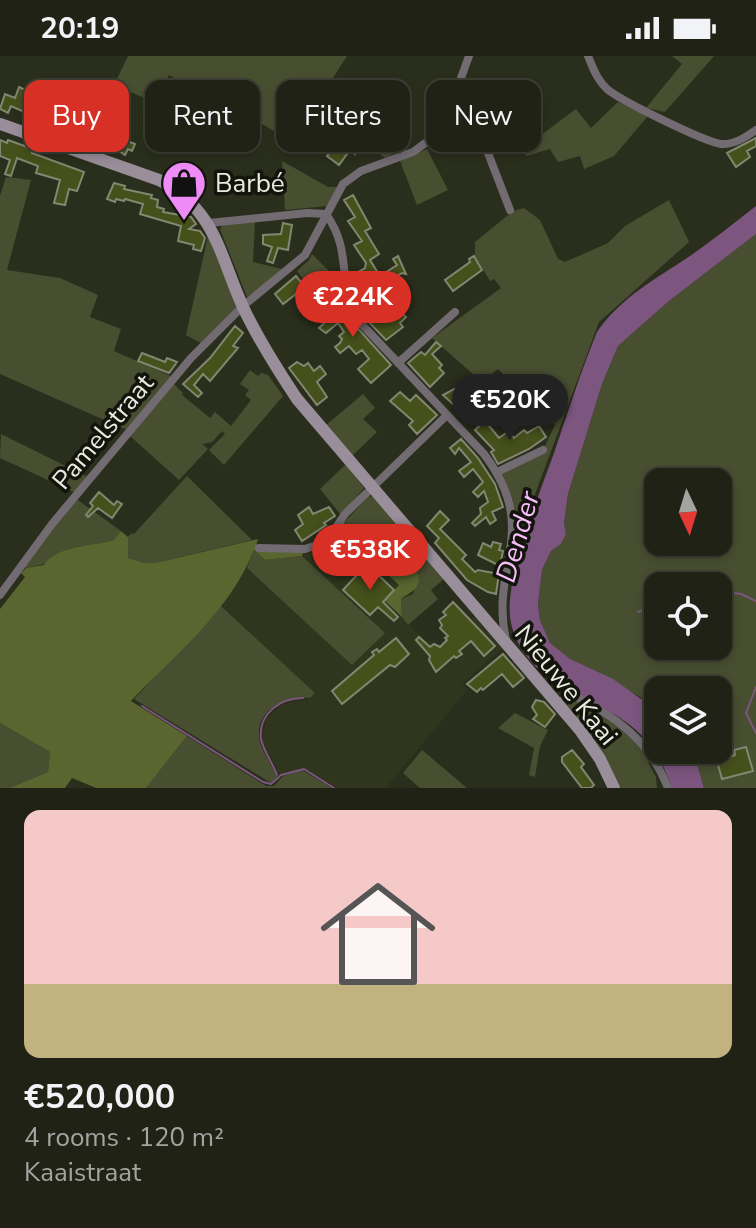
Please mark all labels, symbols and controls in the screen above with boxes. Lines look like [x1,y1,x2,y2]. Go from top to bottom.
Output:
text: 20:19 [40,8,119,49]
chip: Buy [24,80,129,152]
chip: Rent [145,80,260,152]
chip: Filters [276,80,410,152]
chip: New [426,80,541,152]
shop icon: Barbé [160,159,208,222]
place label: Barbé [215,166,285,201]
pin: €224K [297,271,409,339]
text: €224K [313,279,393,314]
street label: Pamelstraat [44,366,162,497]
pin: €520K [454,374,566,442]
text: €520K [470,382,550,417]
north arrow [644,468,732,556]
map controls [644,468,732,764]
water label: Dender [487,486,549,587]
pin: €538K [314,524,426,592]
text: €538K [330,532,410,567]
button: locate [644,572,732,660]
street label: Nieuwe Kaai [507,617,625,753]
button: layers [644,676,732,764]
icon: home [306,862,450,1006]
text: €520,000 [24,1074,175,1120]
text: 4 rooms · 120 m² [24,1120,224,1155]
text: Kaaistraat [24,1155,141,1190]

